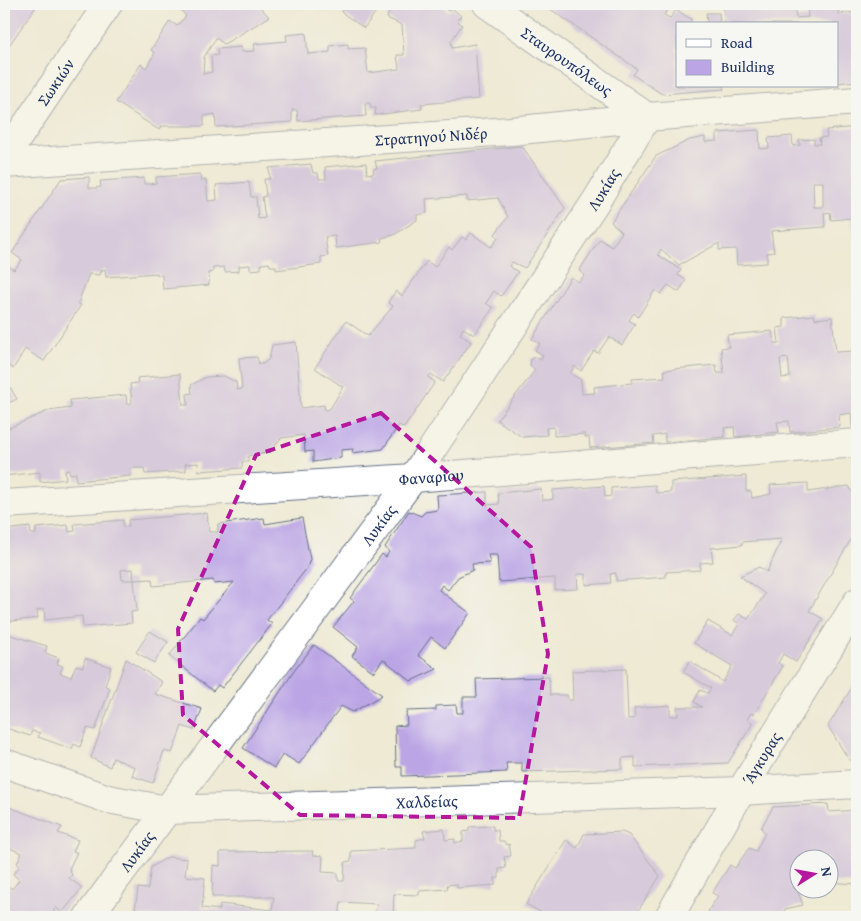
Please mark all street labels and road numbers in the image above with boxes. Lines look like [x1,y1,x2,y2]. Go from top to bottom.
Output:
street label: Σταυρουπόλεως [516,20,618,102]
street label: Σωκιών [31,53,80,110]
street label: Στρατηγού Νιδέρ [374,121,488,152]
street label: Λυκίας [581,163,626,215]
street label: Φαναρίου [398,462,465,491]
street label: Λυκίας [355,499,402,550]
street label: Άγκυρας [736,727,787,789]
street label: Χαλδείας [395,788,458,814]
street label: Λυκίας [113,825,160,877]

